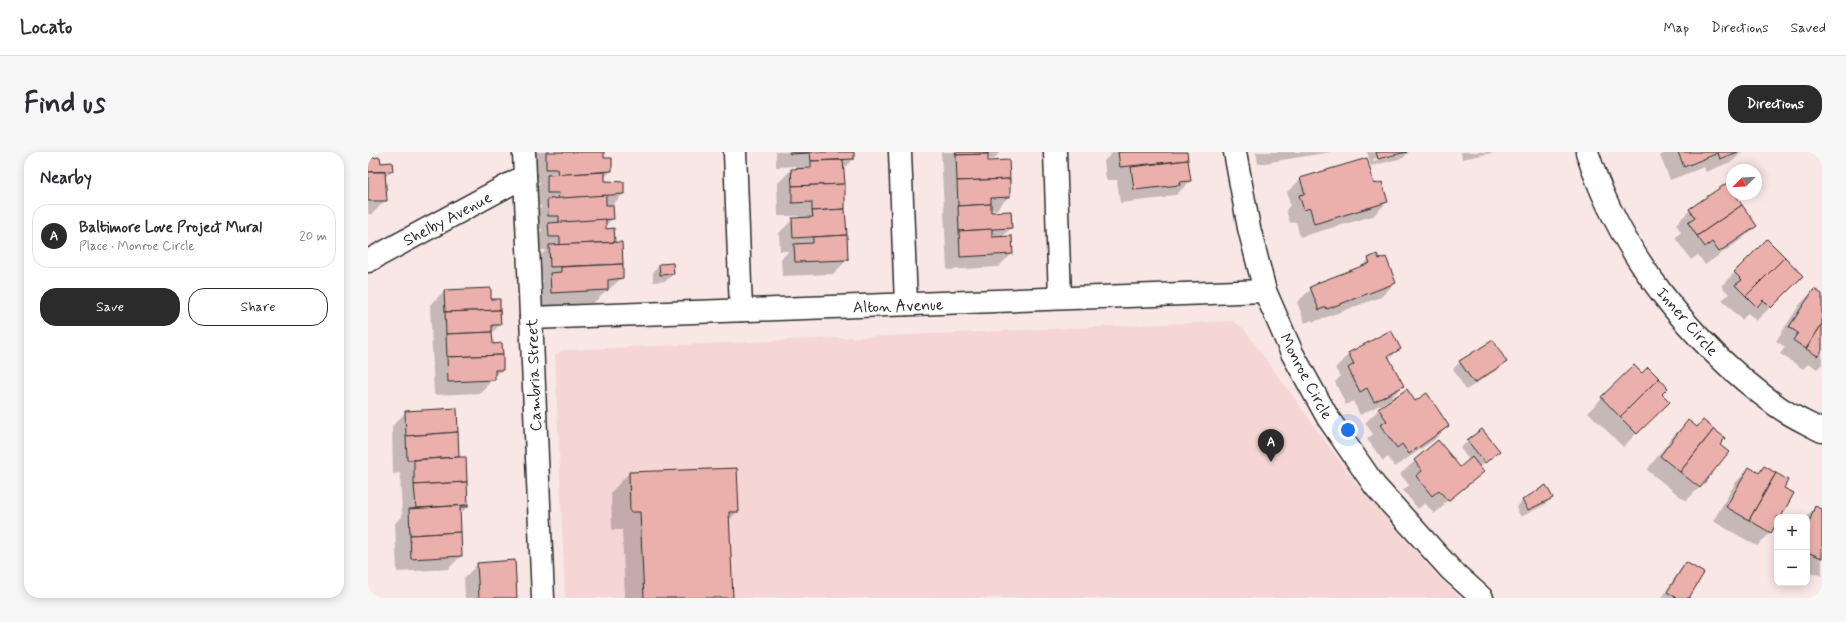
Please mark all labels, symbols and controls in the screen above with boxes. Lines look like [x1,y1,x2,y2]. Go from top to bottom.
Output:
text: Locato [20,15,72,40]
text: Map [1663,19,1689,37]
text: Directions [1711,19,1769,37]
text: Saved [1791,19,1826,37]
button: Directions [1728,85,1822,123]
text: Find us [24,86,105,123]
north arrow [1726,164,1762,200]
text: Nearby [40,167,92,189]
street label: Shelby Avenue [400,187,496,252]
text: Baltimore Love Project Mural [79,218,262,238]
text: A [50,228,58,245]
text: 20 m [299,228,327,245]
text: Place · Monroe Circle [79,238,195,255]
street label: Inner Circle [1651,283,1723,361]
button: Save [40,288,180,326]
button: Share [188,288,328,326]
street label: Alton Avenue [852,294,944,319]
street label: Cambria Street [522,317,547,432]
street label: Monroe Circle [1274,330,1337,424]
your location [1338,420,1358,440]
pin: A [1258,429,1284,462]
map controls [1774,514,1810,586]
button: + [1774,514,1810,550]
button: − [1774,550,1810,586]

